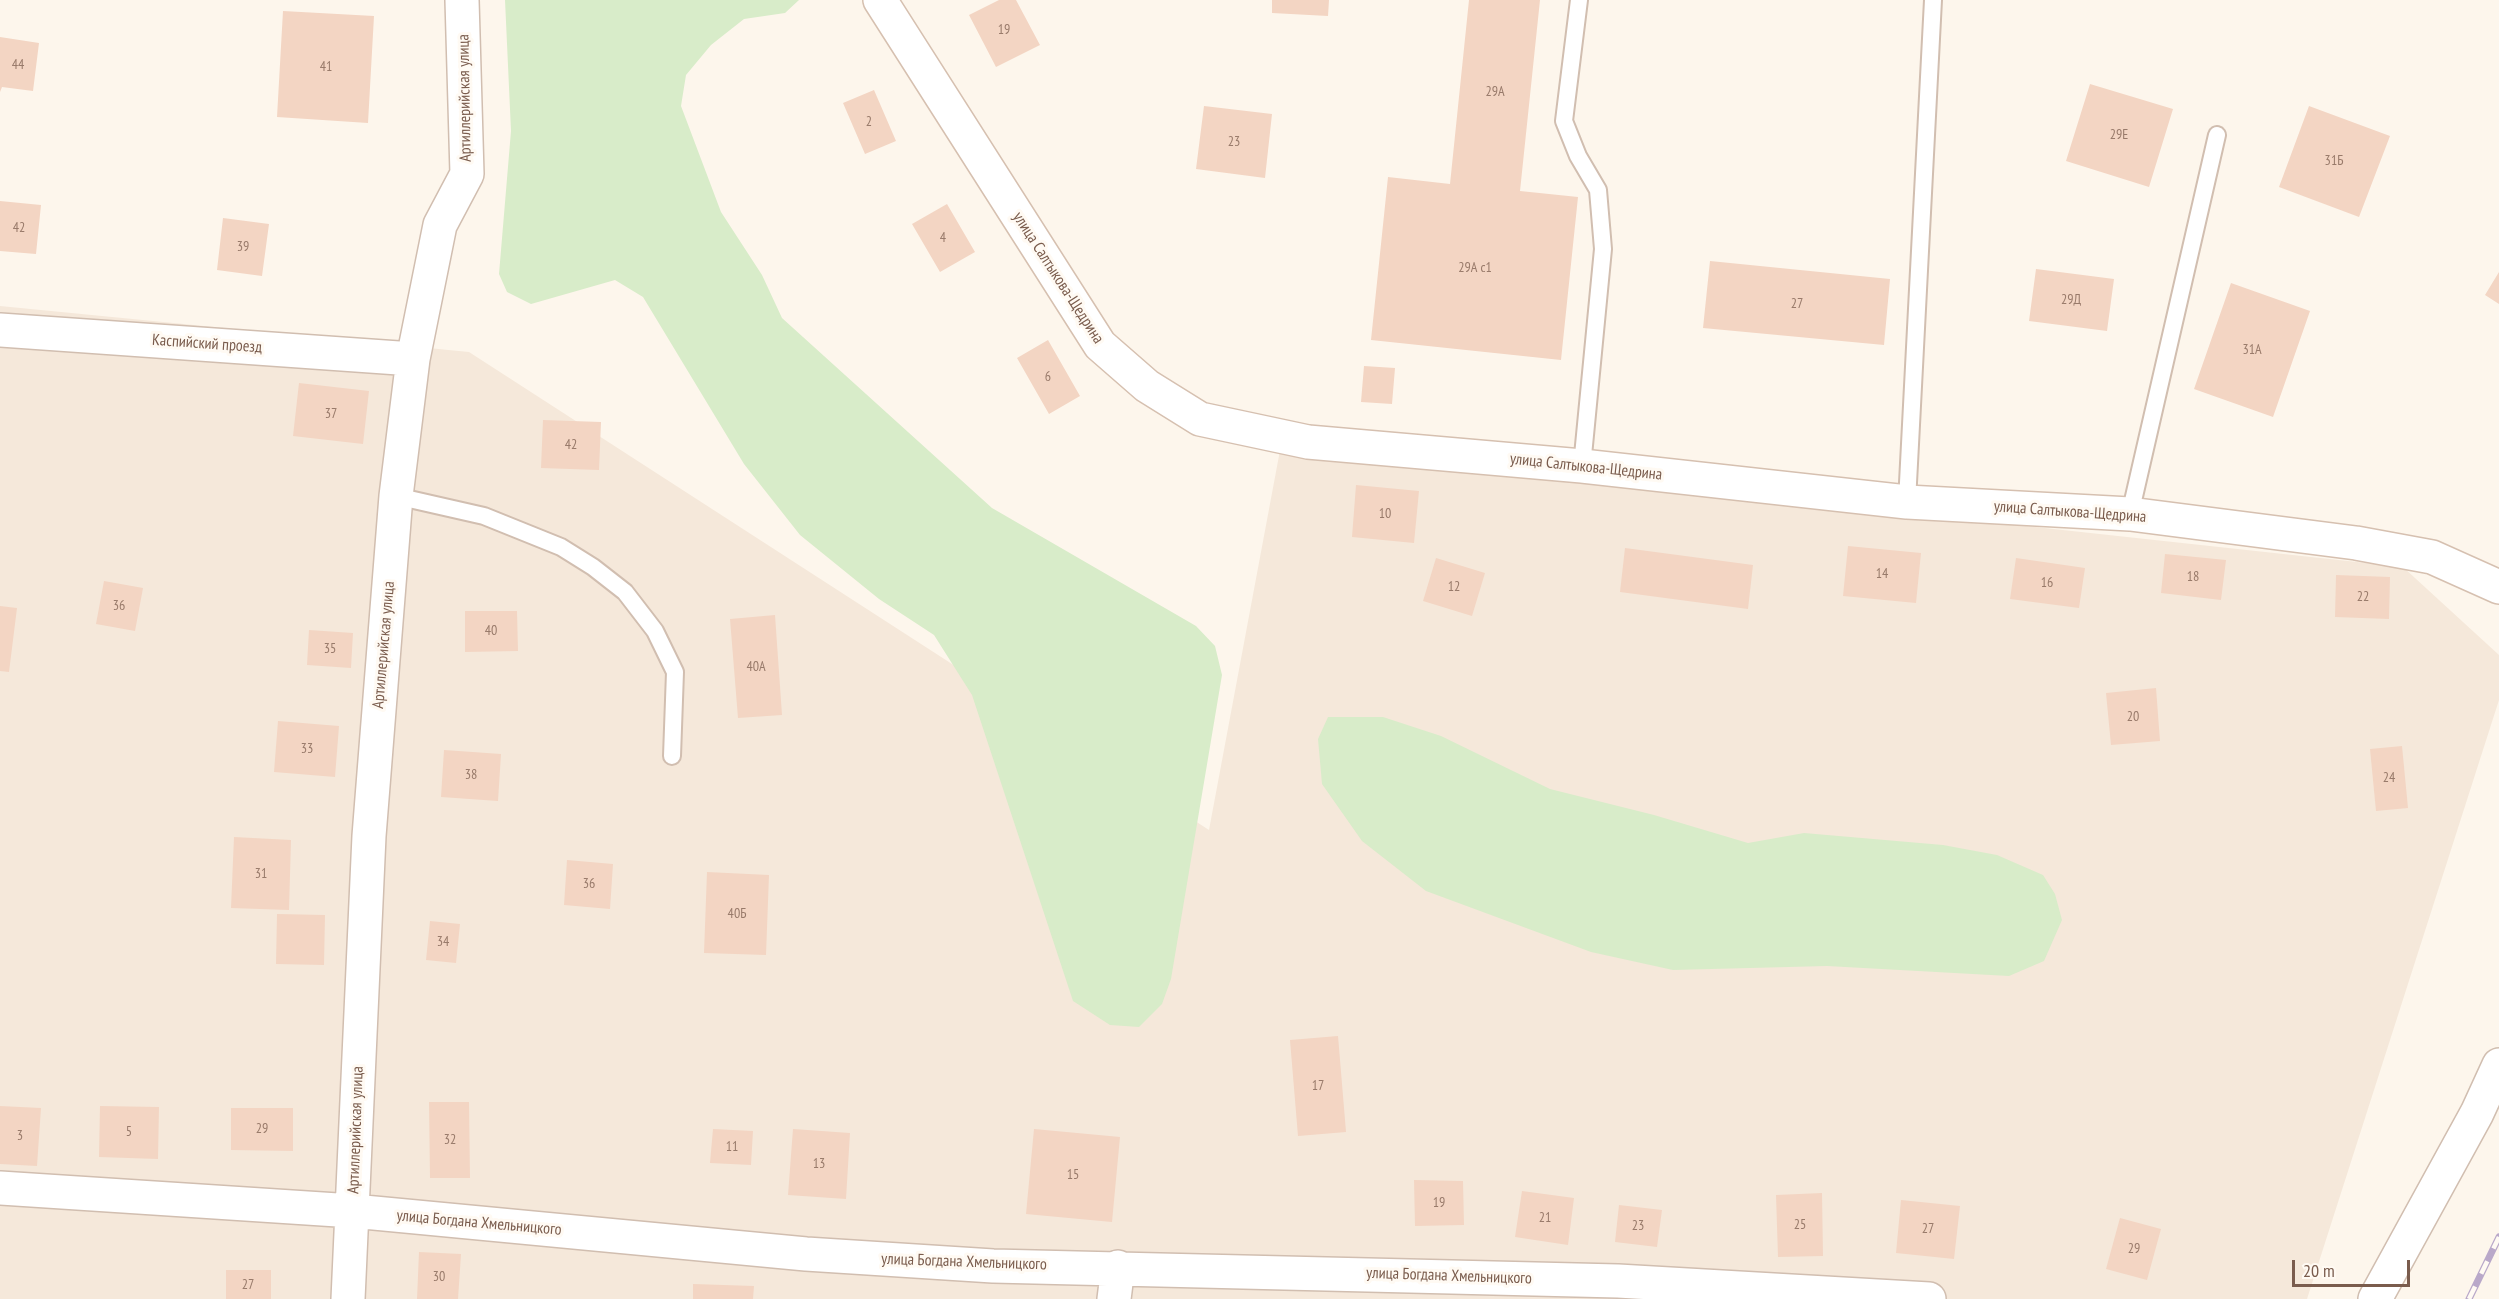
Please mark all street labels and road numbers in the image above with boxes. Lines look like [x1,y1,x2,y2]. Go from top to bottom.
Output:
street label: Артиллерийская улица [454,34,476,162]
street label: улица Салтыкова-Щедрина [1008,209,1108,347]
street label: Каспийский проезд [151,331,263,357]
street label: улица Салтыкова-Щедрина [1509,449,1663,485]
street label: улица Салтыкова-Щедрина [1993,497,2147,527]
street label: Артиллерийская улица [369,581,399,709]
street label: Артиллерийская улица [344,1066,368,1194]
street label: улица Богдана Хмельницкого [396,1206,562,1240]
street label: улица Богдана Хмельницкого [881,1250,1047,1274]
street label: улица Богдана Хмельницкого [1366,1264,1532,1288]

